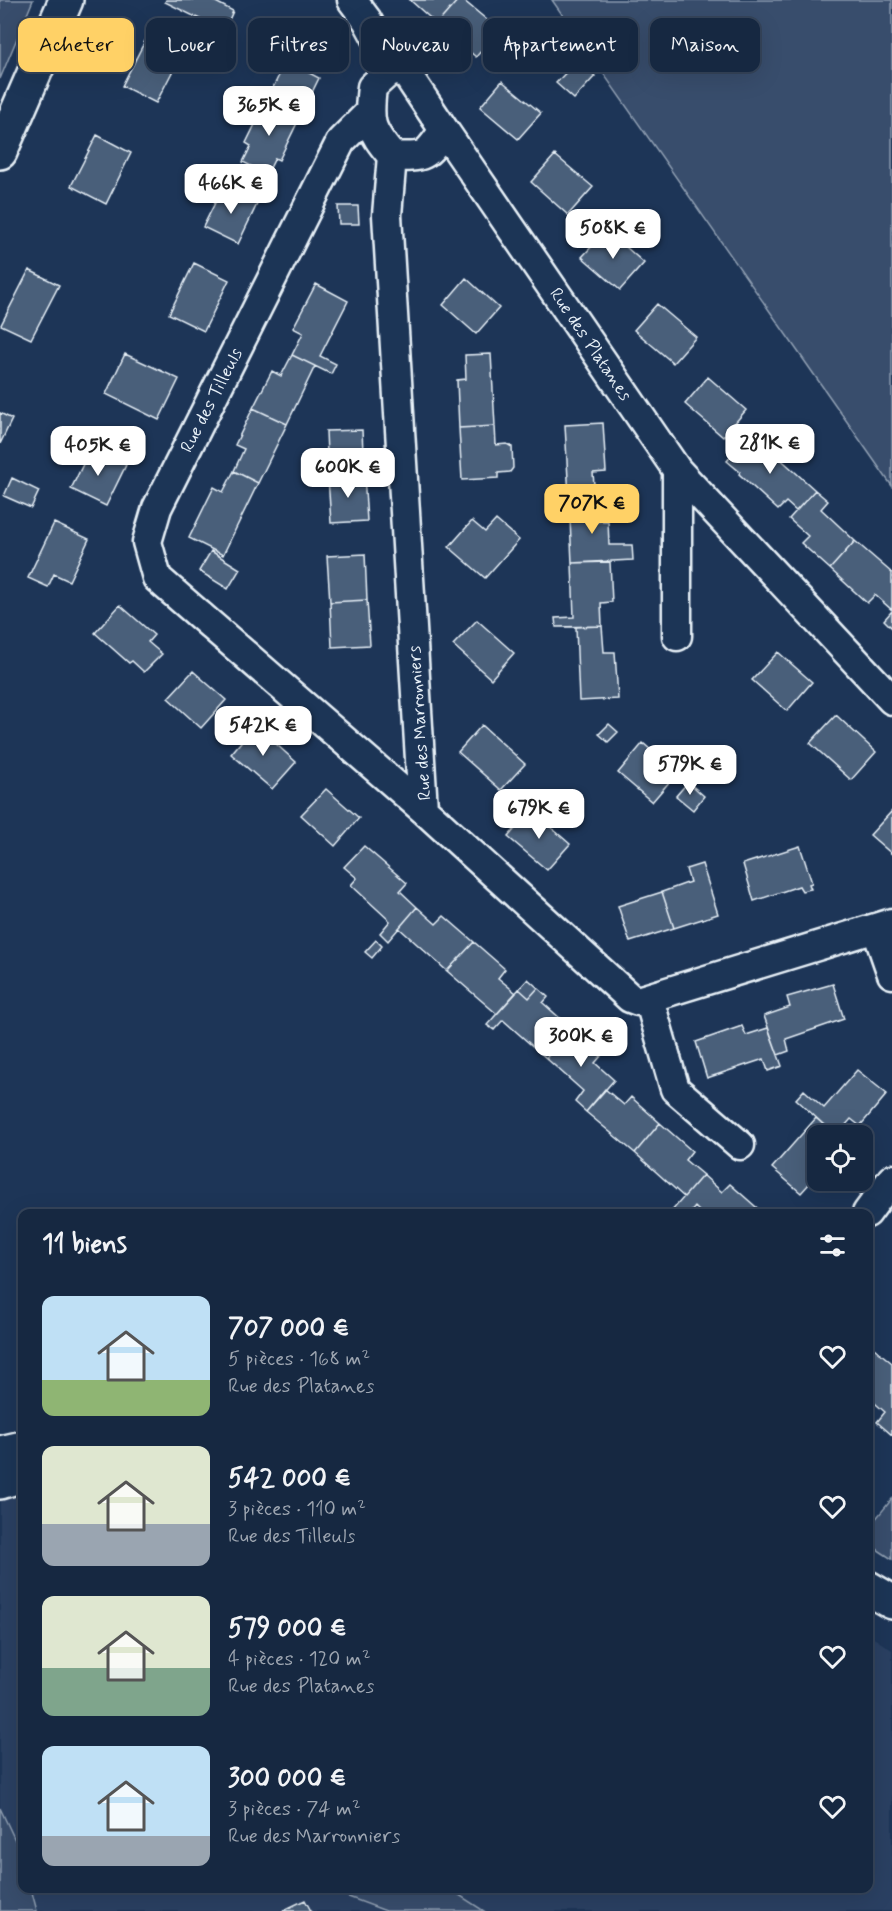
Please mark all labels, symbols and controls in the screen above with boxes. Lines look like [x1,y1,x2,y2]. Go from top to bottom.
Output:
chip: Acheter [18,18,134,72]
chip: Louer [146,18,236,72]
chip: Filtres [248,18,349,72]
chip: Nouveau [361,18,471,72]
chip: Appartement [483,18,638,72]
chip: Maison [650,18,760,72]
pin: 365K € [220,86,318,137]
text: 365K € [237,92,301,119]
pin: 466K € [182,164,280,215]
text: 466K € [199,170,263,197]
pin: 508K € [564,209,662,260]
text: 508K € [580,215,646,242]
street label: Rue des Platanes [543,283,637,406]
street label: Rue des Tilleuls [175,344,249,457]
pin: 281K € [721,424,819,475]
pin: 405K € [49,426,147,477]
text: 281K € [739,430,801,457]
text: 405K € [65,432,131,459]
pin: 600K € [299,448,397,499]
text: 600K € [315,454,381,481]
pin: 707K € [543,484,641,535]
text: 707K € [558,490,626,517]
street label: Rue des Marronniers [403,645,437,801]
pin: 542K € [214,706,312,757]
text: 542K € [229,712,297,739]
pin: 579K € [641,745,739,796]
text: 579K € [657,751,723,778]
pin: 679K € [490,789,588,840]
text: 679K € [507,795,571,822]
pin: 300K € [532,1017,630,1068]
text: 300K € [548,1023,614,1050]
map controls [807,1125,873,1191]
button: locate [807,1125,873,1191]
text: 11 biens [42,1228,127,1262]
icon: filters [816,1229,849,1262]
text: 707 000 € [228,1312,349,1346]
icon: home [90,1320,162,1392]
icon: heart [816,1340,849,1373]
text: 5 pièces · 168 m² [228,1346,370,1373]
text: Rue des Platanes [228,1373,374,1400]
text: 542 000 € [228,1462,351,1496]
icon: home [90,1470,162,1542]
icon: heart [816,1490,849,1523]
text: 3 pièces · 110 m² [228,1496,366,1523]
text: Rue des Tilleuls [228,1523,355,1550]
text: 579 000 € [228,1612,347,1646]
icon: home [90,1620,162,1692]
icon: heart [816,1640,849,1673]
text: 4 pièces · 120 m² [228,1646,371,1673]
text: Rue des Platanes [228,1673,374,1700]
text: 300 000 € [228,1762,346,1796]
icon: home [90,1770,162,1842]
icon: heart [816,1790,849,1823]
text: 3 pièces · 74 m² [228,1796,361,1823]
text: Rue des Marronniers [228,1823,400,1850]

